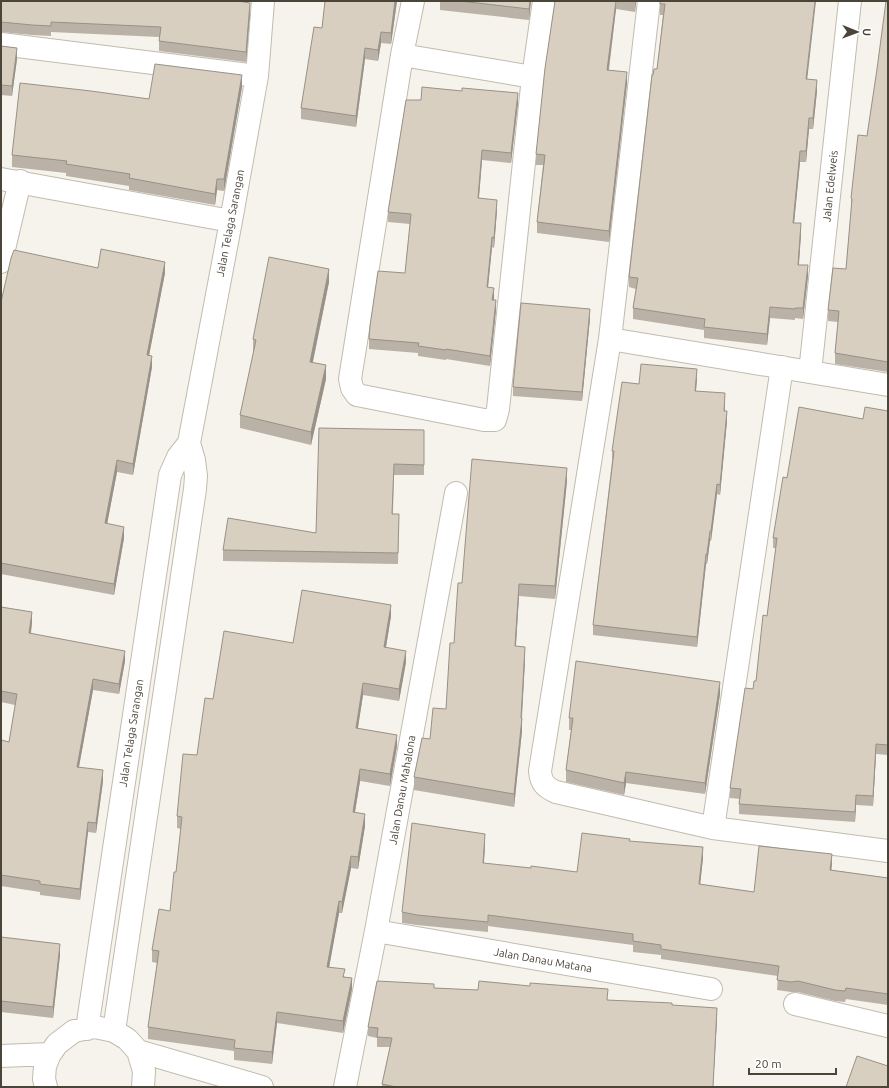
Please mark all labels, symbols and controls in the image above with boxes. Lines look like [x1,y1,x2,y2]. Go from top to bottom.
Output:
north arrow [837,12,877,52]
text: U [861,28,873,36]
street label: Jalan Edelweis [820,149,840,222]
street label: Jalan Telaga Sarangan [214,168,246,278]
street label: Jalan Telaga Sarangan [117,678,145,788]
street label: Jalan Danau Mahalona [386,734,418,846]
street label: Jalan Danau Matana [493,945,593,975]
scale bar [749,1050,836,1076]
text: 20 m [755,1057,782,1070]

